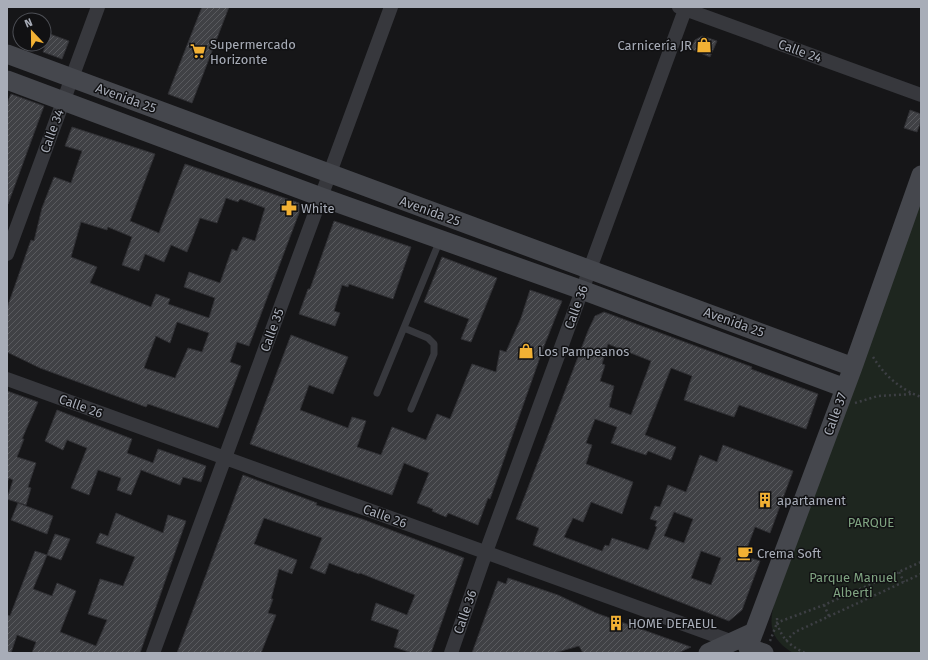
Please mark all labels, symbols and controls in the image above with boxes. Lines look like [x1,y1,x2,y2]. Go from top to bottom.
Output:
north arrow [12,12,52,52]
text: N [23,16,34,31]
shop icon: Carnicería JR [695,36,713,54]
street label: Calle 24 [776,36,824,66]
place label: Supermercado Horizonte [210,37,296,67]
place label: Carnicería JR [617,38,692,53]
supermarket icon: Supermercado Horizonte [189,42,207,60]
street label: Avenida 25 [94,80,158,116]
street label: Calle 34 [37,107,67,155]
street label: Avenida 25 [398,193,462,229]
pharmacy icon: White [280,199,298,217]
place label: White [301,201,335,216]
street label: Calle 36 [561,283,591,331]
street label: Avenida 25 [702,304,766,340]
street label: Calle 35 [257,306,287,354]
shop icon: Los Pampeanos [517,342,535,360]
place label: Los Pampeanos [538,344,629,359]
street label: Calle 37 [820,390,850,437]
street label: Calle 26 [57,391,105,421]
building icon: apartament [756,491,774,509]
place label: apartament [777,493,846,508]
street label: Calle 26 [361,501,409,531]
park label: PARQUE [848,515,894,530]
cafe icon: Crema Soft [736,544,754,562]
place label: Crema Soft [757,546,821,561]
park label: Parque Manuel Alberti [809,570,897,600]
street label: Calle 36 [450,588,480,636]
building icon: HOME DEFAEUL [607,614,625,632]
place label: HOME DEFAEUL [628,616,717,631]

